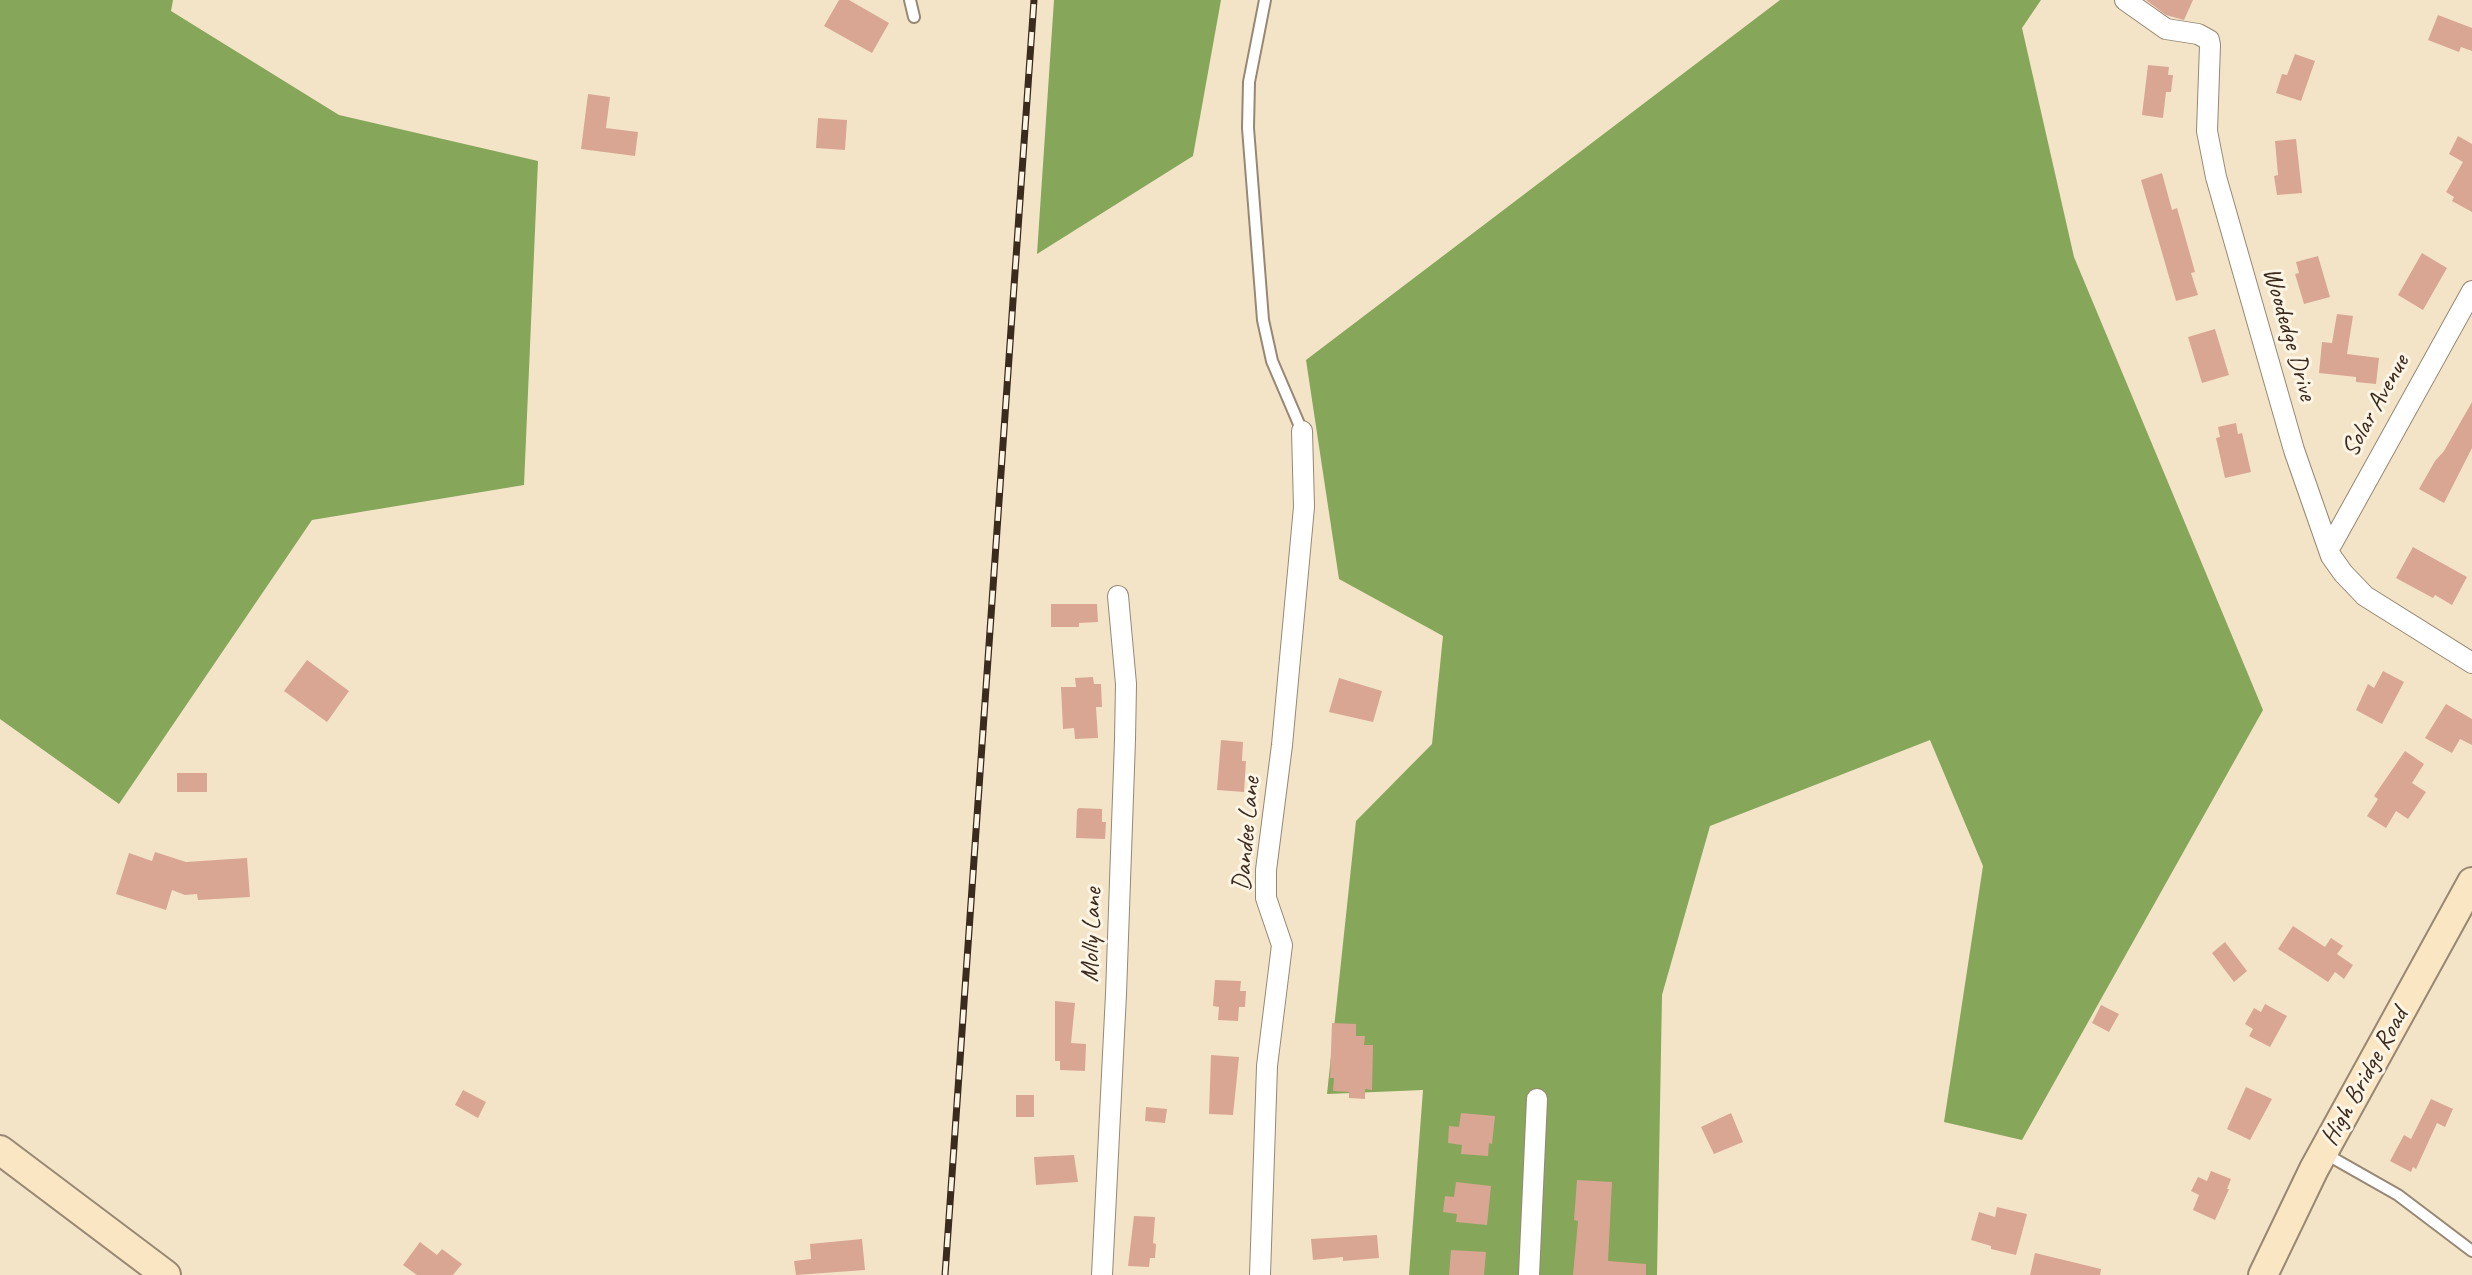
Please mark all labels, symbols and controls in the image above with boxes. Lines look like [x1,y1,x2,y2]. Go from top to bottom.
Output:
street label: Woodedge Drive [2255,264,2323,404]
street label: Solar Avenue [2335,350,2417,462]
street label: Dandee Lane [1226,776,1268,892]
street label: Molly Lane [1075,887,1109,983]
street label: High Bridge Road [2314,1003,2416,1151]

